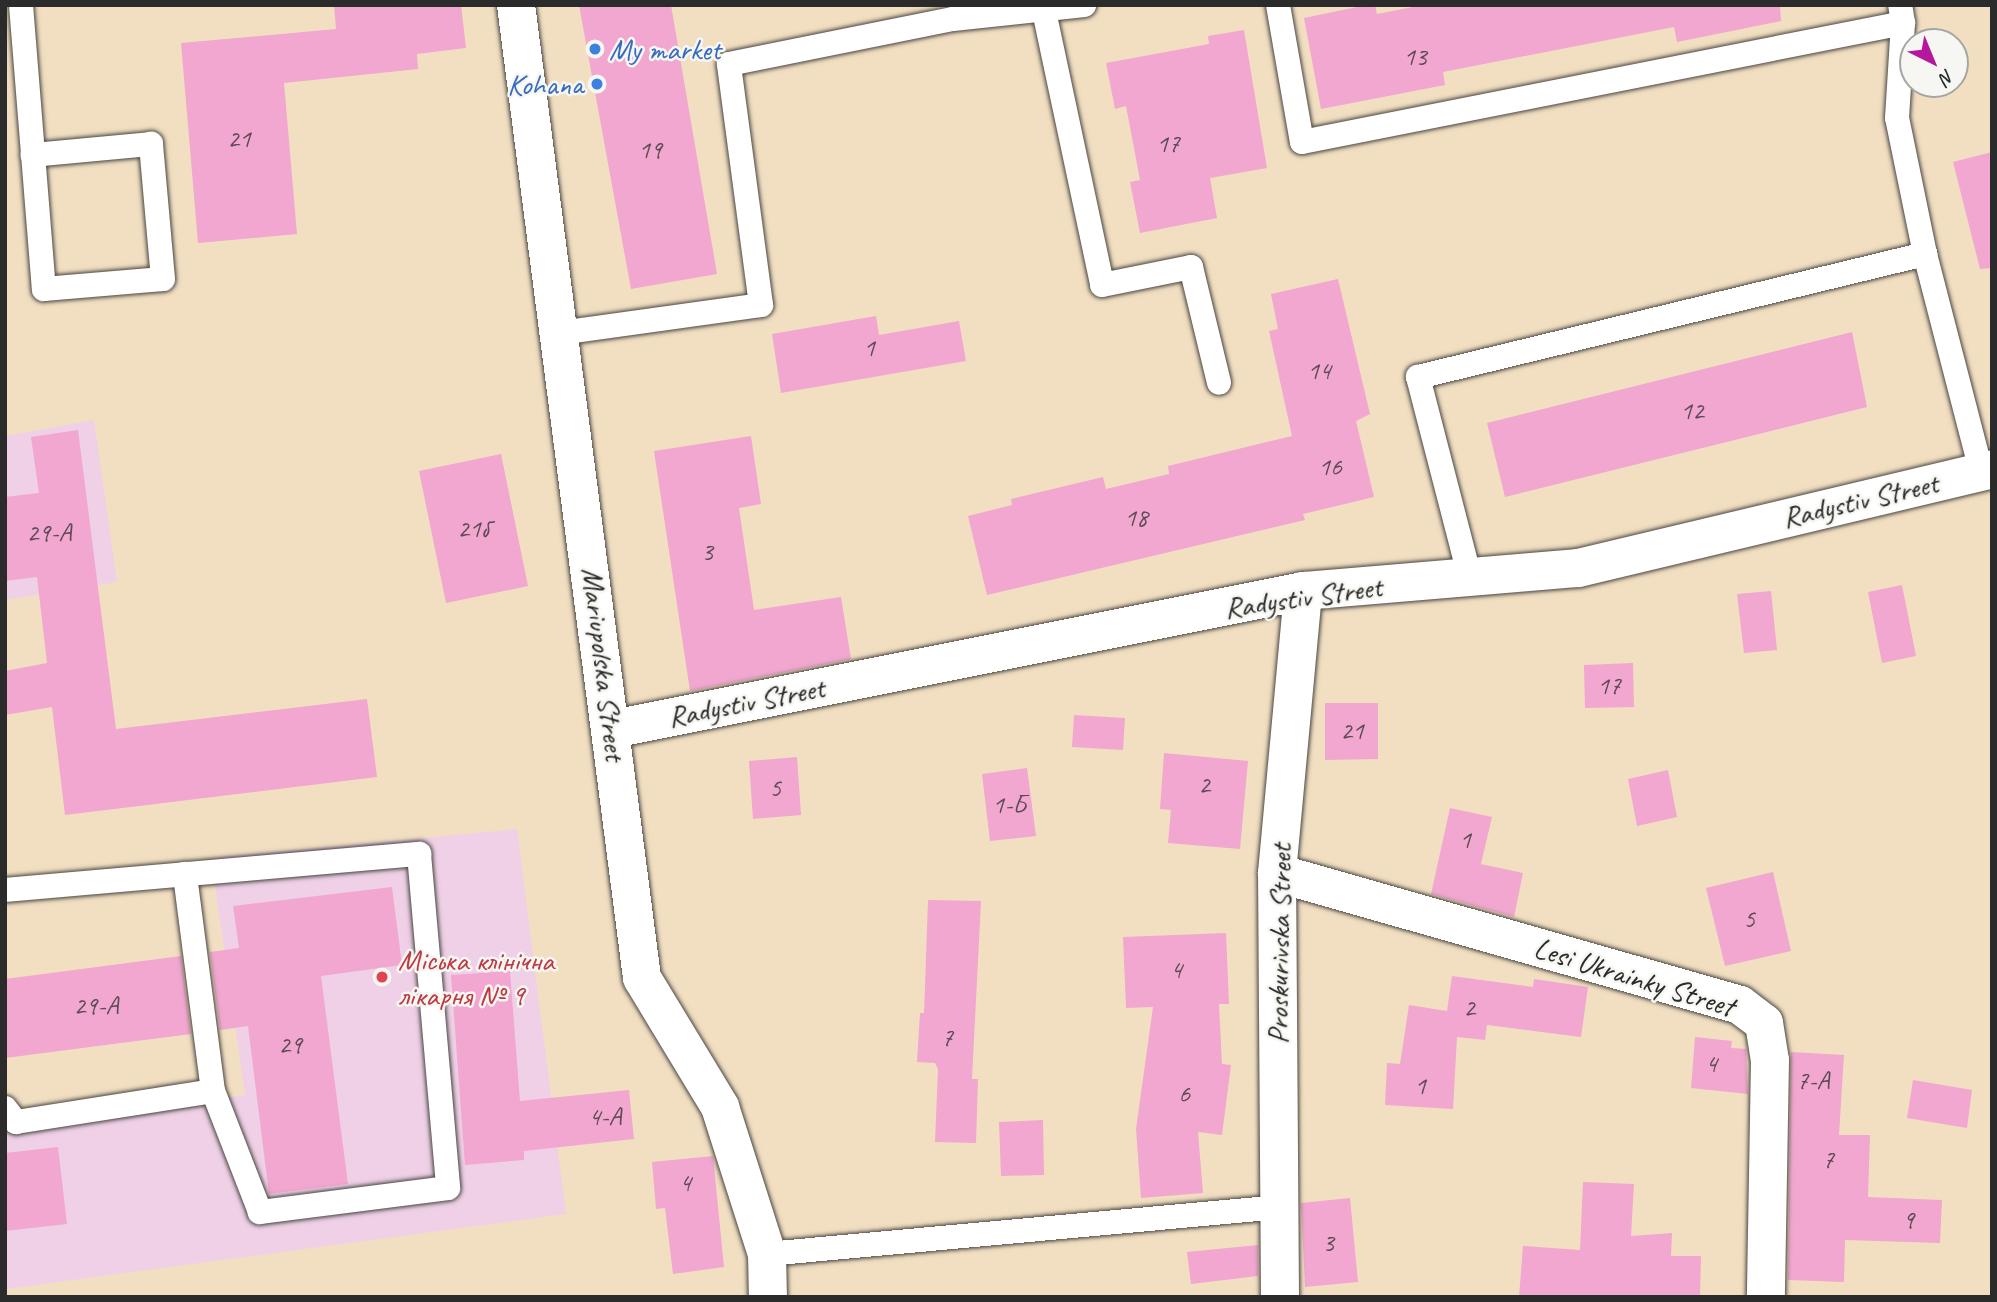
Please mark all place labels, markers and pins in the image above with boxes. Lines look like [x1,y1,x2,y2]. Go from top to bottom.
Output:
place label: My market [609,31,719,67]
marker: My market [587,41,603,57]
place label: Kohana [507,66,583,102]
marker: Kohana [589,76,605,92]
place label: Міська клінічна лікарня № 9 [398,942,554,1012]
marker: Міська клінічна лікарня № 9 [372,967,392,987]

